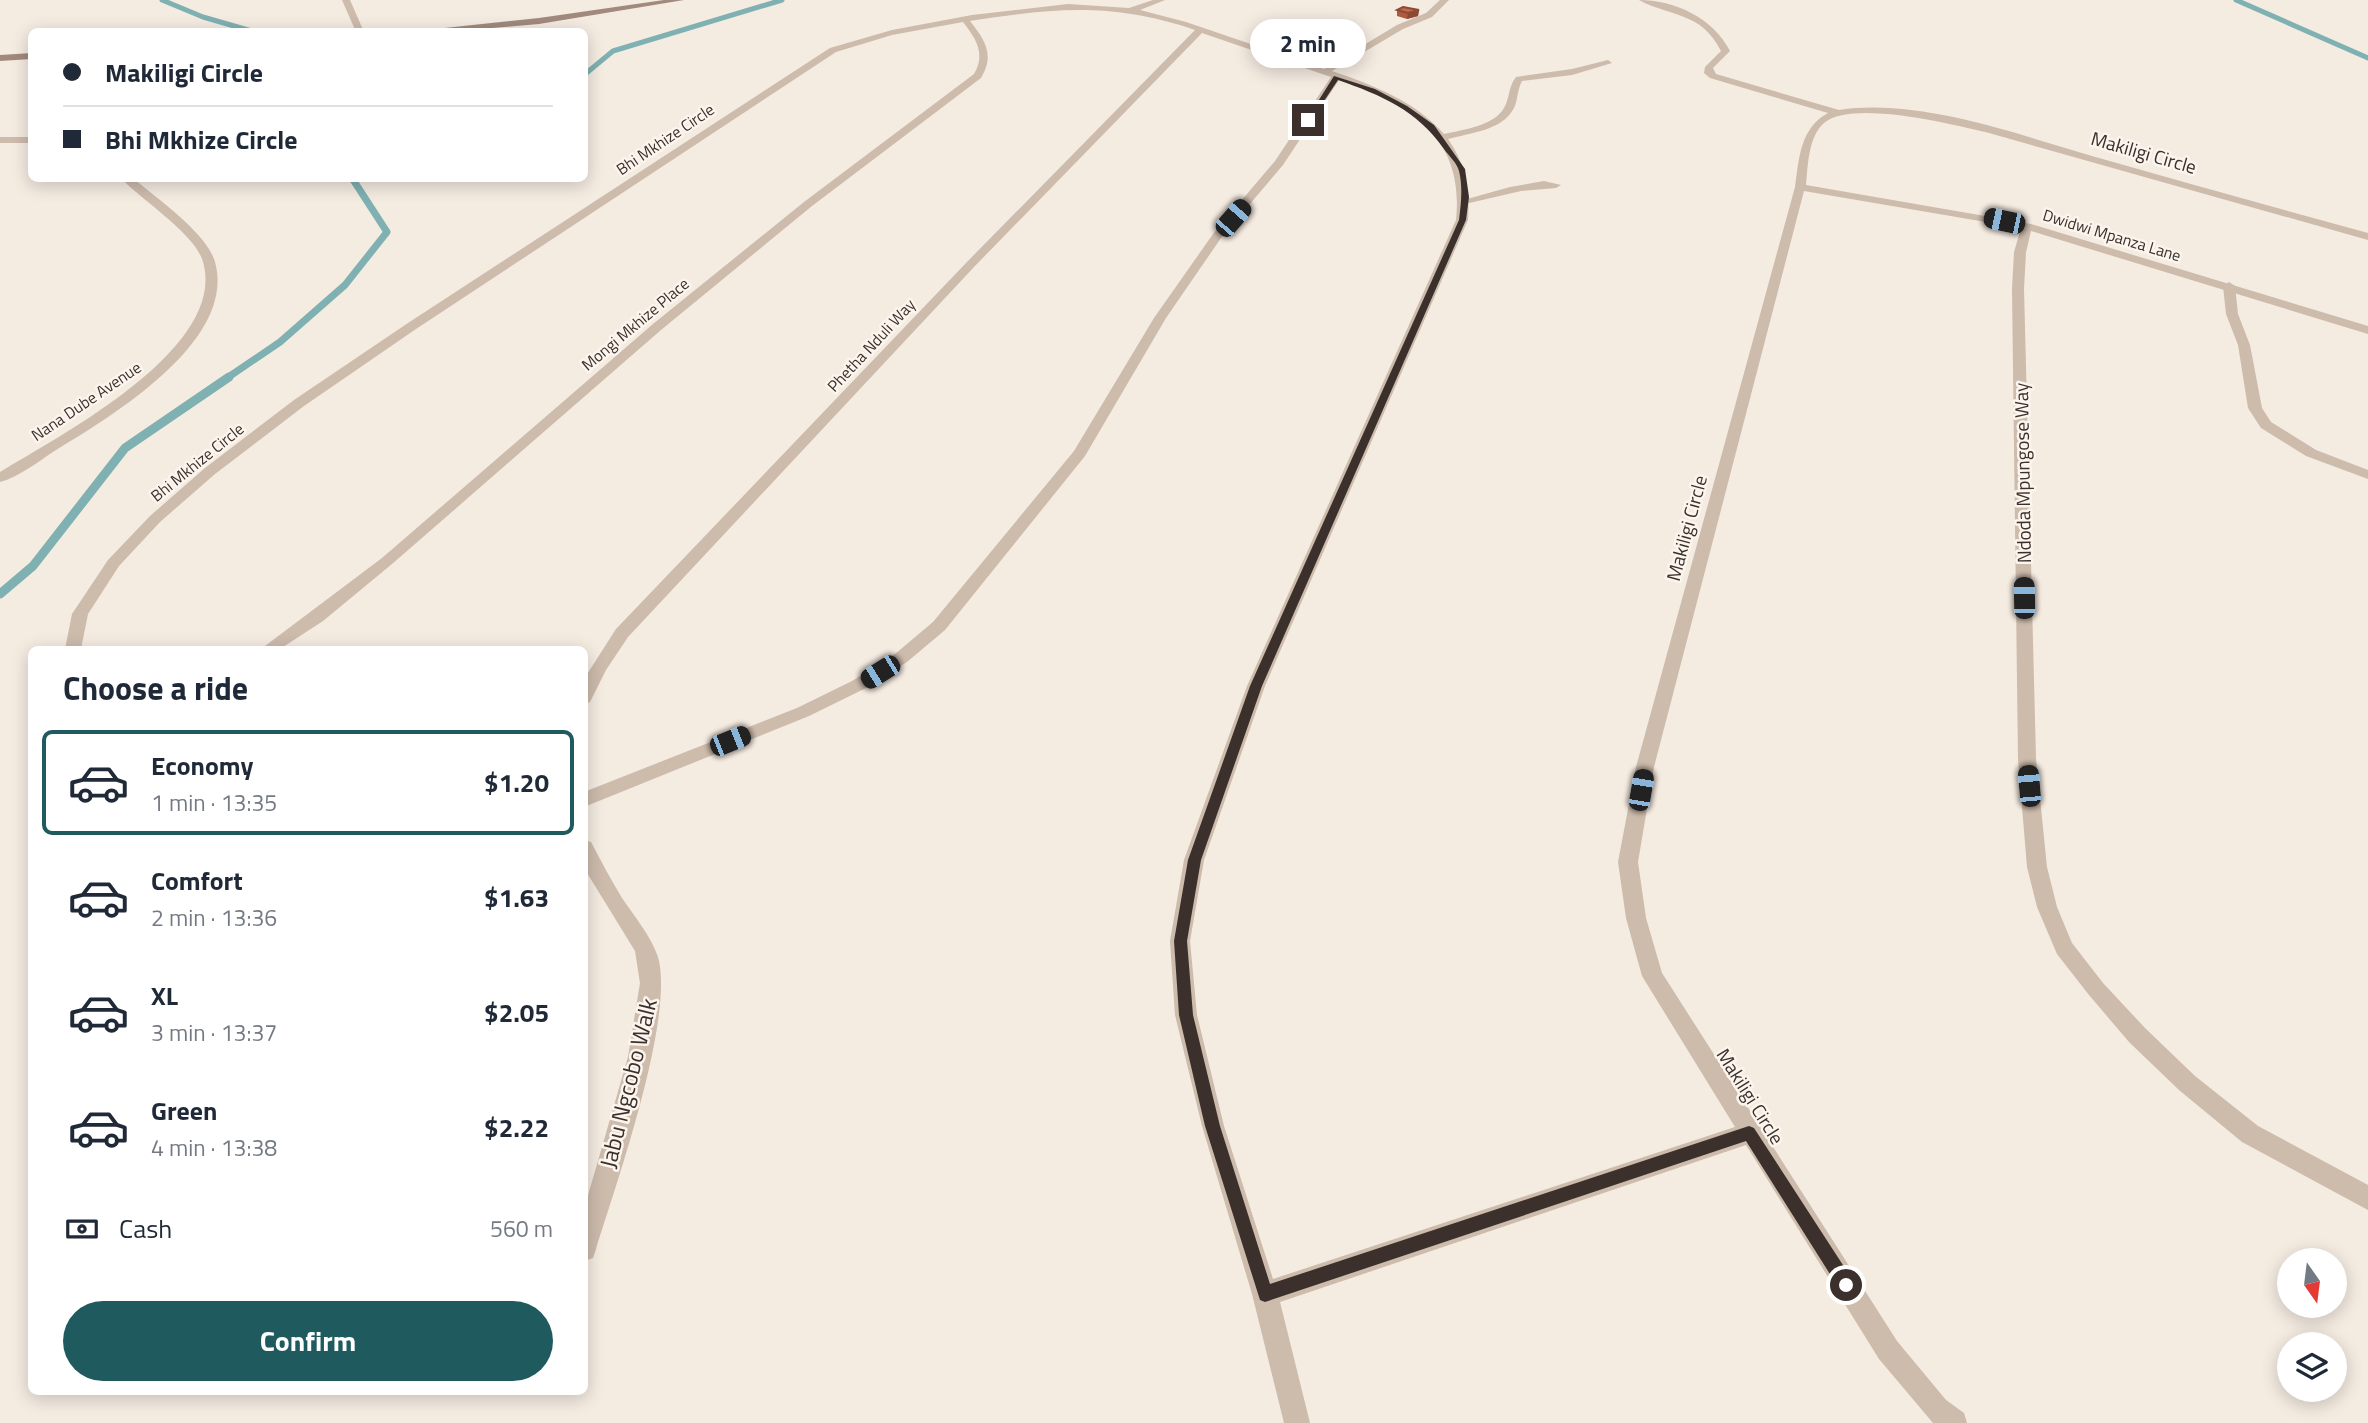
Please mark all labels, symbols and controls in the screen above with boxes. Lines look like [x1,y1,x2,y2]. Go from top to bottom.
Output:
callout: 2 min [1250,18,1366,68]
text: 2 min [1280,26,1336,61]
text: Makiligi Circle [105,53,263,92]
street label: Bhi Mkhize Circle [611,97,719,181]
route end [1292,104,1324,136]
text: Bhi Mkhize Circle [105,120,298,159]
street label: Makiligi Circle [2088,123,2200,181]
car [1212,195,1255,241]
street label: Dwidwi Mpanza Lane [2040,203,2184,267]
car [1982,206,2027,236]
street label: Mongi Mkhize Place [576,272,694,376]
street label: Phetha Nduli Way [821,293,921,397]
street label: Nana Dube Avenue [26,355,146,447]
street label: Ndoda Mpungose Way [2006,383,2038,563]
street label: Bhi Mkhize Circle [145,417,249,507]
street label: Makiligi Circle [1658,472,1714,584]
car [2014,577,2035,619]
car [857,652,904,692]
text: Choose a ride [63,664,248,712]
car [707,723,754,759]
text: Economy [151,746,253,785]
icon: car [67,751,130,814]
text: $1.20 [484,763,549,802]
car [2017,764,2042,808]
car [1628,767,1655,813]
text: 1 min · 13:35 [151,785,277,820]
text: Comfort [151,861,243,900]
icon: car [67,866,130,929]
text: $1.63 [484,878,549,917]
text: 2 min · 13:36 [151,900,277,935]
text: XL [151,976,178,1015]
icon: car [67,981,130,1044]
text: $2.05 [484,993,549,1032]
street label: Jabu Ngcobo Walk [590,994,666,1172]
text: 3 min · 13:37 [151,1015,277,1050]
street label: Makiligi Circle [1710,1042,1792,1150]
text: Green [151,1091,217,1130]
icon: car [67,1096,130,1159]
text: $2.22 [484,1108,549,1147]
text: 4 min · 13:38 [151,1130,277,1165]
text: Cash [119,1209,172,1248]
icon: cash [63,1210,101,1248]
text: 560 m [490,1211,553,1246]
north arrow [2277,1248,2347,1318]
map controls [2277,1248,2347,1402]
route start [1830,1269,1862,1301]
button: Confirm [63,1301,553,1381]
button: layers [2277,1332,2347,1402]

